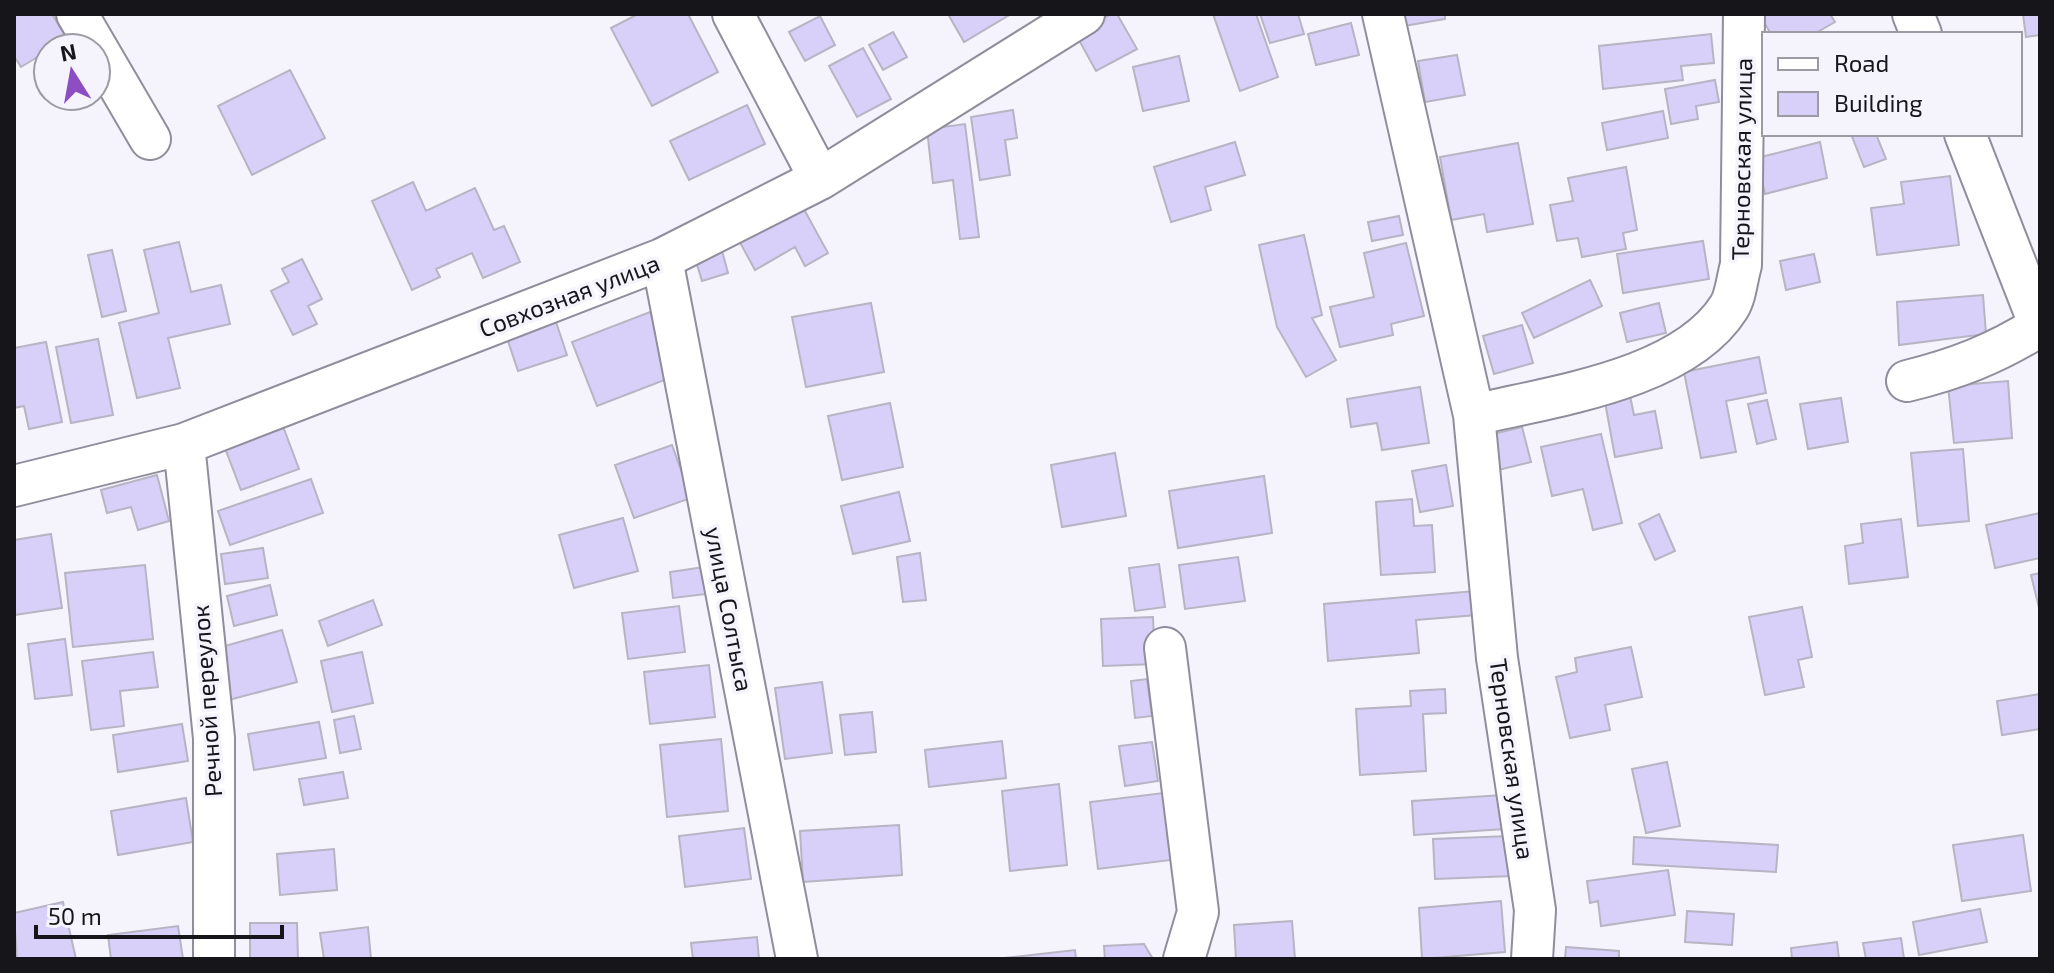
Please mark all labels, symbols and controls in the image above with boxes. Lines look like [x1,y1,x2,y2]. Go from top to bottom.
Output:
north arrow [32,32,112,112]
legend [1762,32,2022,136]
text: N [58,37,78,66]
text: Road [1834,48,1889,77]
street label: Терновская улица [1725,58,1758,261]
text: Building [1834,88,1923,117]
street label: Совхозная улица [475,247,664,344]
street label: улица Солтыса [699,524,760,694]
street label: Речной переулок [185,604,228,798]
street label: Терновская улица [1484,657,1541,861]
scale bar [36,889,282,939]
text: 50 m [48,901,102,930]

